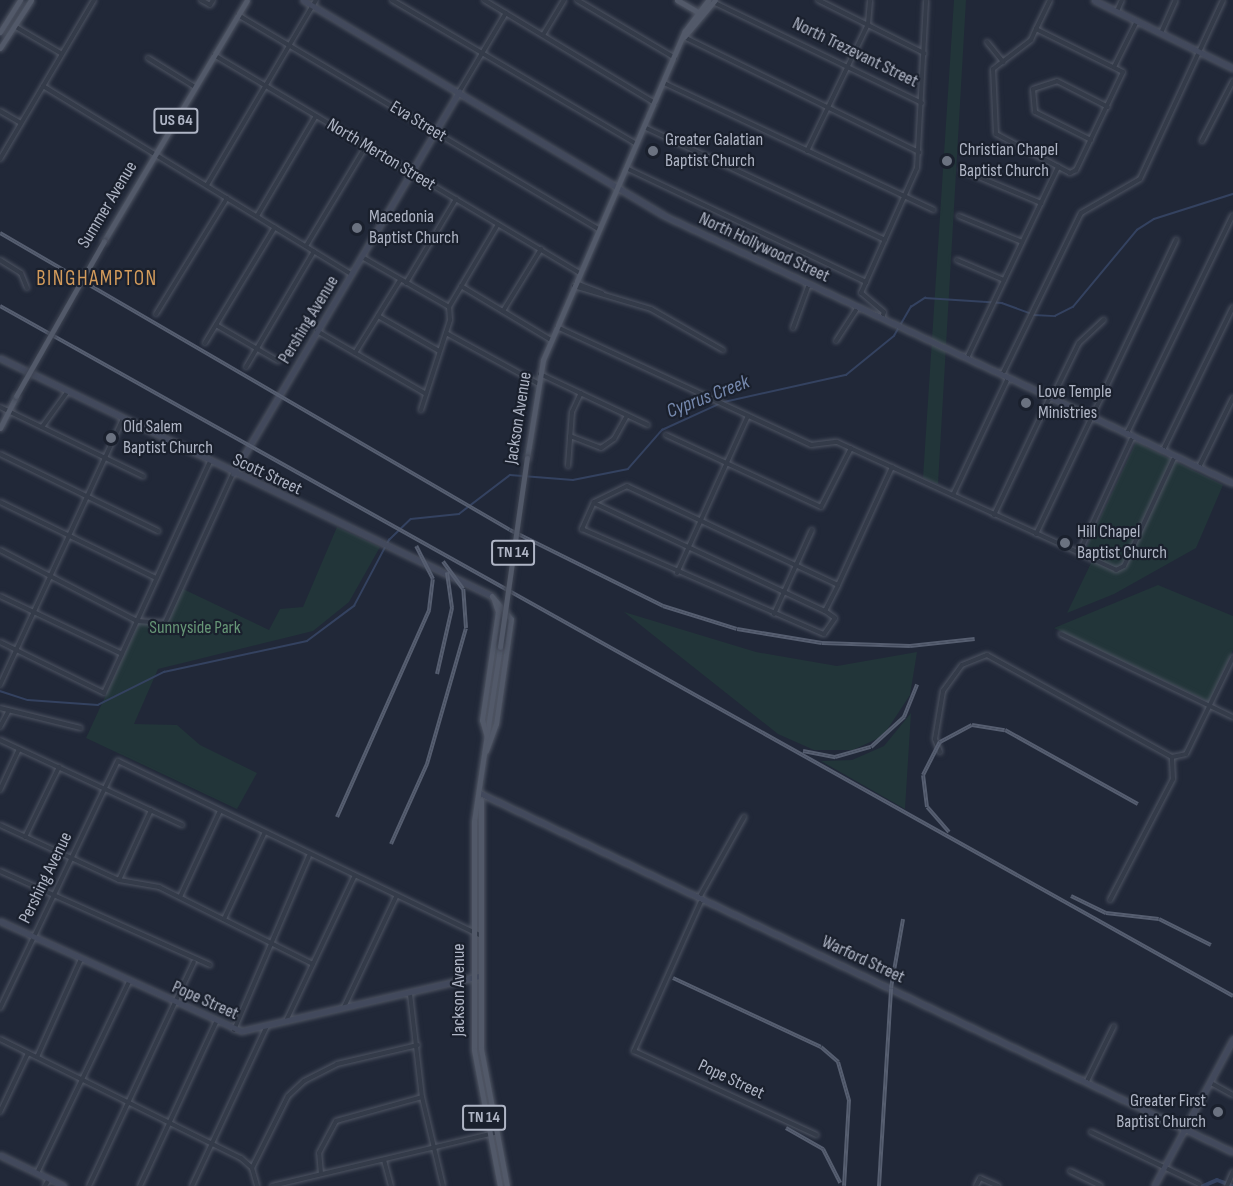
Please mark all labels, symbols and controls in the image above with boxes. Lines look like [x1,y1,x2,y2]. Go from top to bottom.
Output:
street label: North Trezevant Street [789,13,921,93]
street label: Eva Street [386,97,450,147]
road number: US 64 [152,108,200,134]
street label: North Merton Street [323,114,439,196]
place label: Greater Galatian Baptist Church [665,130,763,172]
place label: Christian Chapel Baptist Church [959,140,1058,182]
marker: Greater Galatian Baptist Church [646,144,660,158]
marker: Christian Chapel Baptist Church [940,154,954,168]
street label: Summer Avenue [74,158,142,252]
place label: Macedonia Baptist Church [369,207,459,250]
street label: North Hollywood Street [695,208,833,288]
marker: Macedonia Baptist Church [350,221,364,235]
district label: BINGHAMPTON [36,266,158,292]
street label: Pershing Avenue [274,272,344,368]
street label: Jackson Avenue [501,370,537,466]
water label: Cyprus Creek [663,370,753,424]
place label: Love Temple Ministries [1038,382,1112,424]
marker: Love Temple Ministries [1019,396,1033,410]
place label: Old Salem Baptist Church [123,417,213,460]
marker: Old Salem Baptist Church [104,431,118,445]
street label: Scott Street [229,450,305,500]
place label: Hill Chapel Baptist Church [1077,522,1167,564]
marker: Hill Chapel Baptist Church [1058,536,1072,550]
road number: TN 14 [490,540,536,566]
park label: Sunnyside Park [149,617,241,639]
street label: Pershing Avenue [15,829,77,927]
street label: Warford Street [818,931,908,989]
street label: Jackson Avenue [448,944,470,1036]
street label: Pope Street [168,977,242,1025]
street label: Pope Street [694,1055,768,1105]
place label: Greater First Baptist Church [1116,1091,1206,1134]
road number: TN 14 [462,1105,506,1131]
marker: Greater First Baptist Church [1211,1105,1225,1119]

